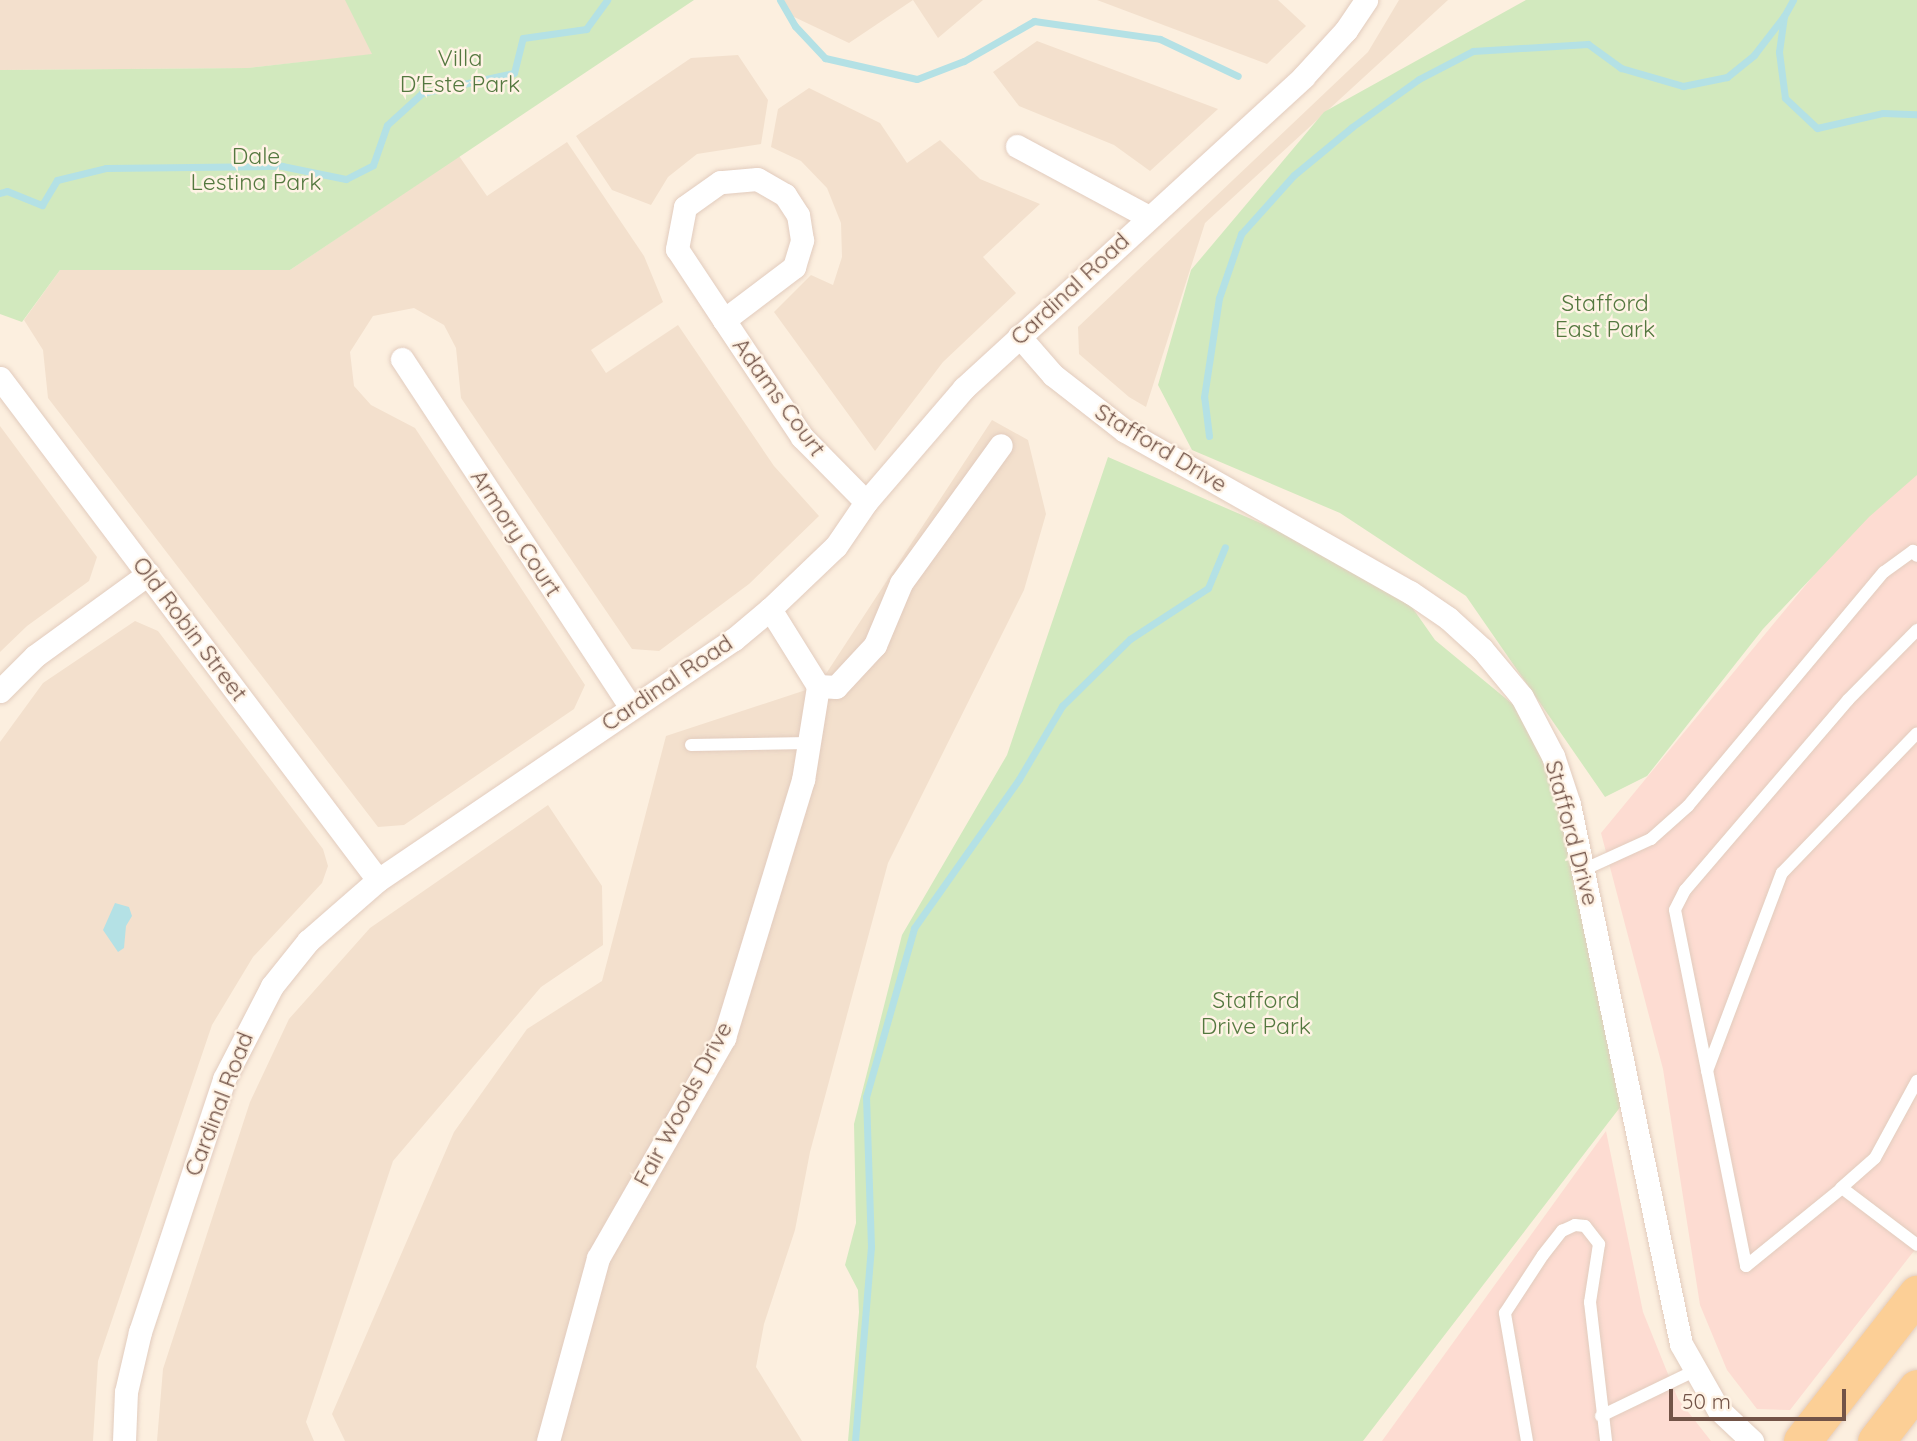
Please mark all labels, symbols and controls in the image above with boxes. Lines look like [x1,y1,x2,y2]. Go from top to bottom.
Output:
park label: Villa D'Este Park [400,44,520,98]
park label: Dale Lestina Park [191,142,321,196]
street label: Cardinal Road [1005,227,1135,351]
park label: Stafford East Park [1555,289,1655,343]
street label: Adams Court [727,332,831,462]
street label: Stafford Drive [1090,398,1232,498]
street label: Armory Court [465,464,567,602]
street label: Old Robin Street [127,551,253,707]
street label: Cardinal Road [596,629,738,737]
street label: Stafford Drive [1539,757,1605,909]
park label: Stafford Drive Park [1201,986,1311,1040]
street label: Fair Woods Drive [628,1017,738,1191]
street label: Cardinal Road [179,1028,259,1180]
scale bar [1672,1374,1849,1418]
text: 50 m [1682,1388,1731,1414]

